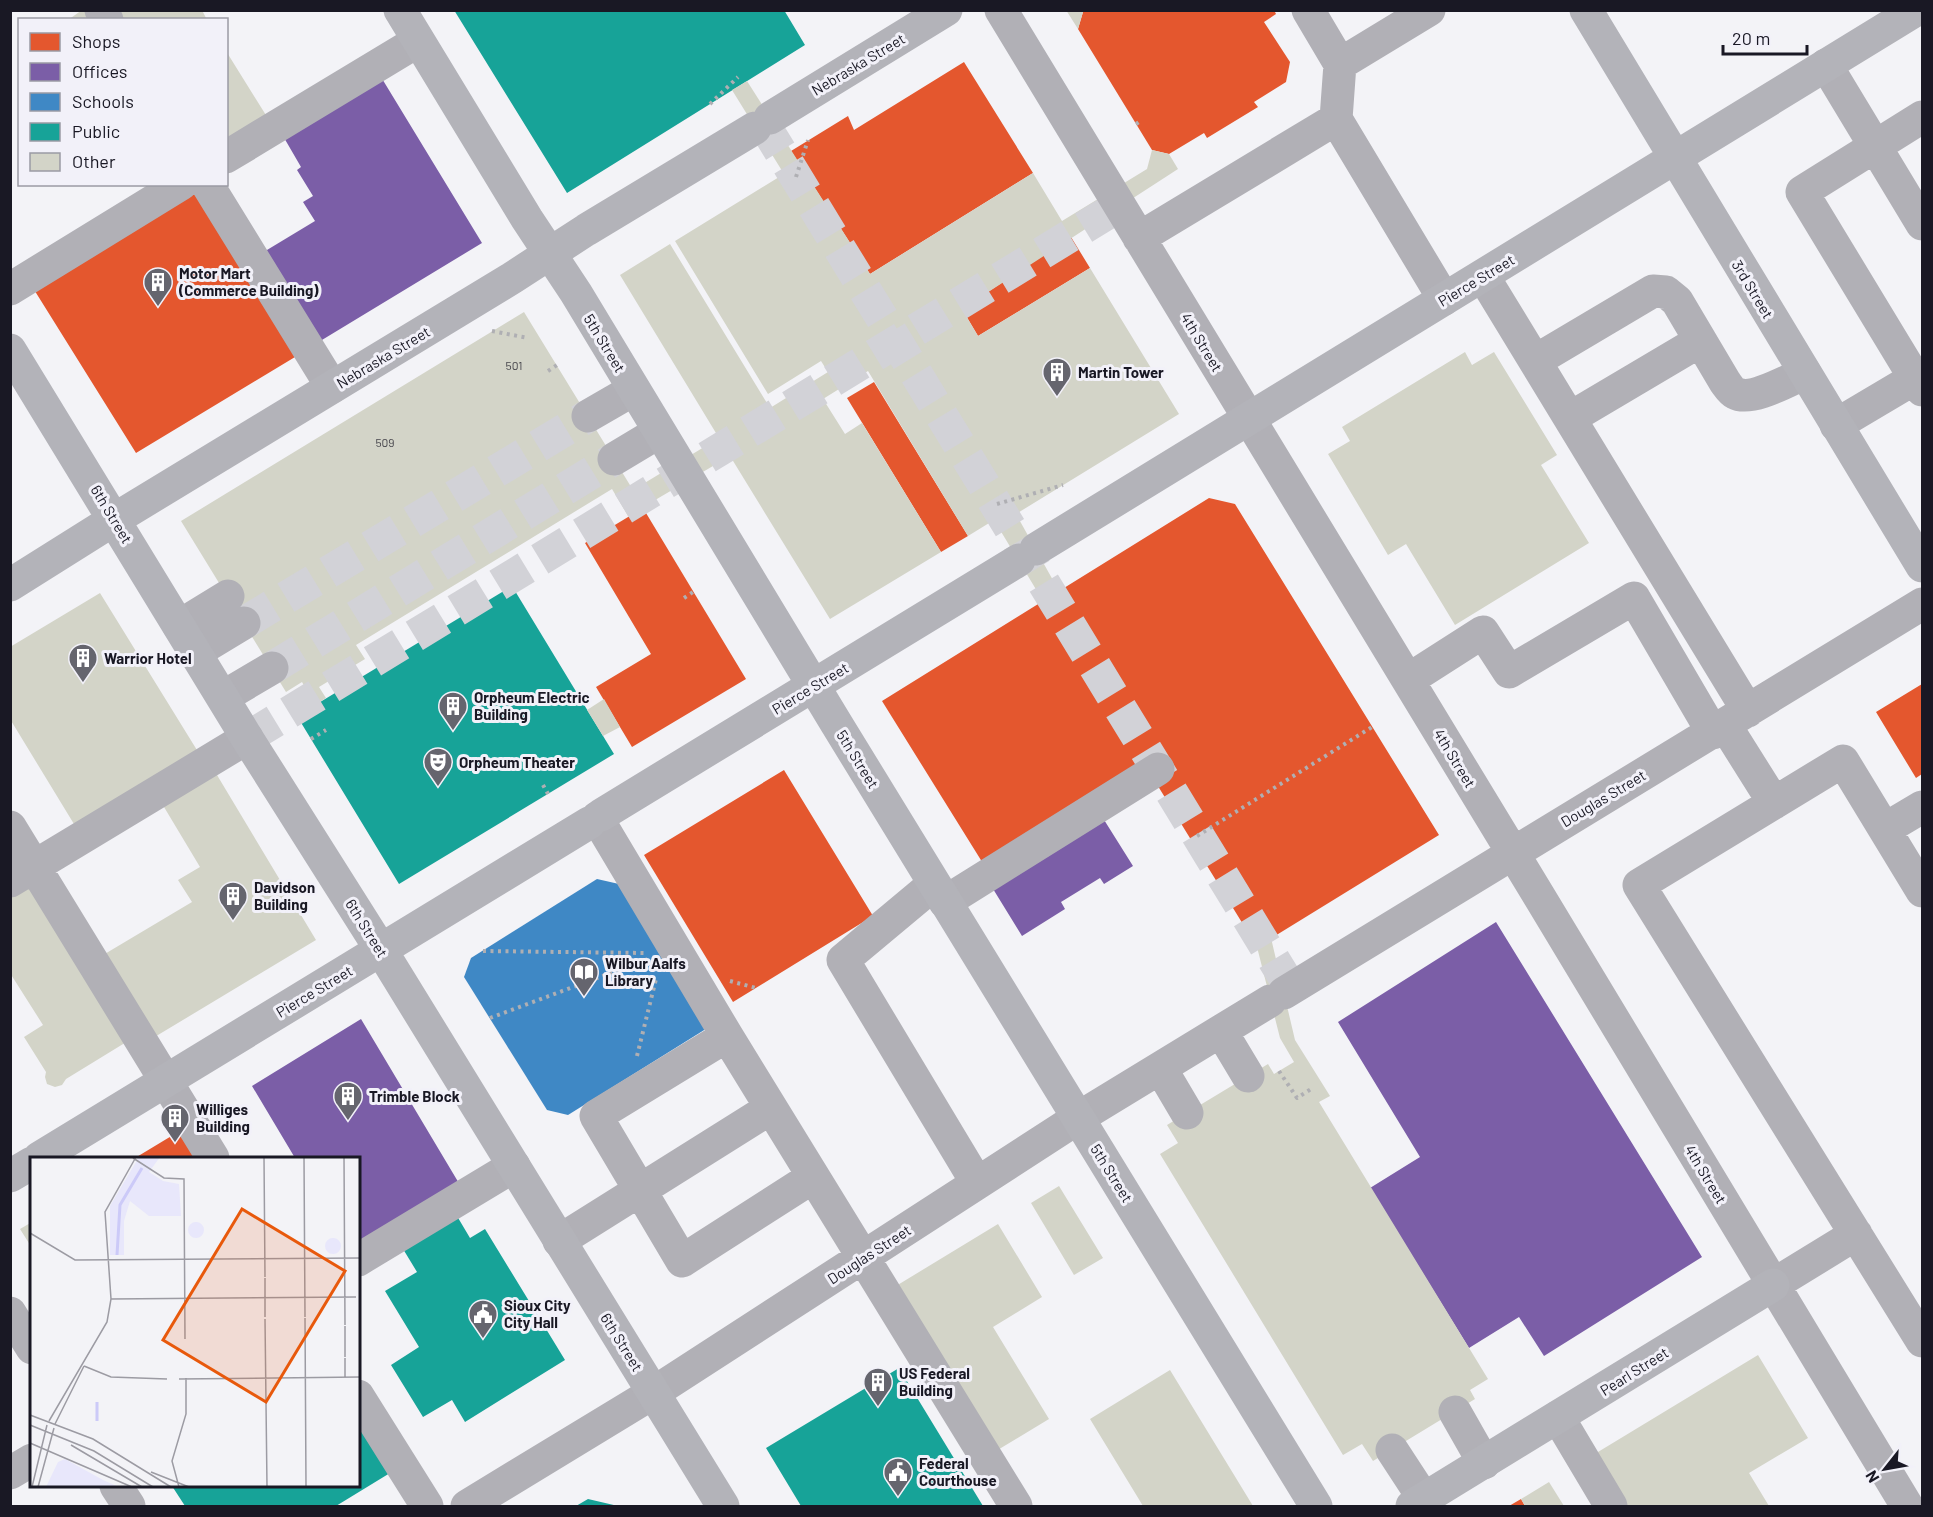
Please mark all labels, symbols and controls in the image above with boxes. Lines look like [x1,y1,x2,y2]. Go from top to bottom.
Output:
legend [18,18,228,186]
scale bar [1723,18,1807,56]
text: 20 m [1732,27,1770,49]
street label: Nebraska Street [808,29,908,99]
text: Shops [72,30,121,52]
text: Offices [72,60,128,82]
text: Schools [72,90,134,112]
text: Public [72,120,120,142]
text: Other [72,150,116,172]
street label: Pierce Street [1435,250,1517,310]
street label: 3rd Street [1728,256,1778,322]
place label: Motor Mart (Commerce Building) [178,264,319,299]
building icon: Motor Mart (Commerce Building) [142,266,174,308]
street label: 4th Street [1177,309,1227,375]
street label: 5th Street [580,310,630,376]
street label: Nebraska Street [333,322,433,392]
building icon: Martin Tower [1041,356,1073,398]
house number: 501 [506,358,522,372]
place label: Martin Tower [1078,363,1164,381]
house number: 509 [375,435,395,449]
street label: 6th Street [87,481,137,547]
building icon: Warrior Hotel [67,642,99,684]
place label: Warrior Hotel [104,649,192,667]
street label: Pierce Street [769,658,851,718]
place label: Orpheum Electric Building [474,688,590,723]
building icon: Orpheum Electric Building [437,690,469,732]
street label: 4th Street [1430,725,1480,791]
street label: 5th Street [833,727,883,791]
theatre icon: Orpheum Theater [422,746,454,788]
place label: Orpheum Theater [459,753,575,771]
street label: Douglas Street [1557,766,1649,830]
place label: Davidson Building [254,878,315,913]
building icon: Davidson Building [217,880,249,922]
street label: 6th Street [342,896,392,960]
place label: Wilbur Aalfs Library [605,954,686,989]
library icon: Wilbur Aalfs Library [568,956,600,998]
street label: Pierce Street [273,961,355,1021]
building icon: Trimble Block [332,1080,364,1122]
place label: Trimble Block [369,1087,460,1105]
place label: Williges Building [196,1100,250,1135]
building icon: Williges Building [159,1102,191,1144]
street label: 5th Street [1087,1141,1137,1205]
street label: 4th Street [1681,1141,1731,1207]
inset map [30,1157,360,1487]
street label: Douglas Street [824,1220,914,1288]
place label: Sioux City City Hall [504,1296,571,1331]
public building icon: Sioux City City Hall [467,1298,499,1340]
street label: 6th Street [597,1310,647,1374]
street label: Pearl Street [1597,1343,1671,1399]
place label: US Federal Building [899,1364,970,1399]
building icon: US Federal Building [862,1366,894,1408]
north arrow [1855,1439,1915,1499]
place label: Federal Courthouse [919,1454,997,1489]
public building icon: Federal Courthouse [882,1456,914,1498]
text: N [1861,1468,1883,1486]

